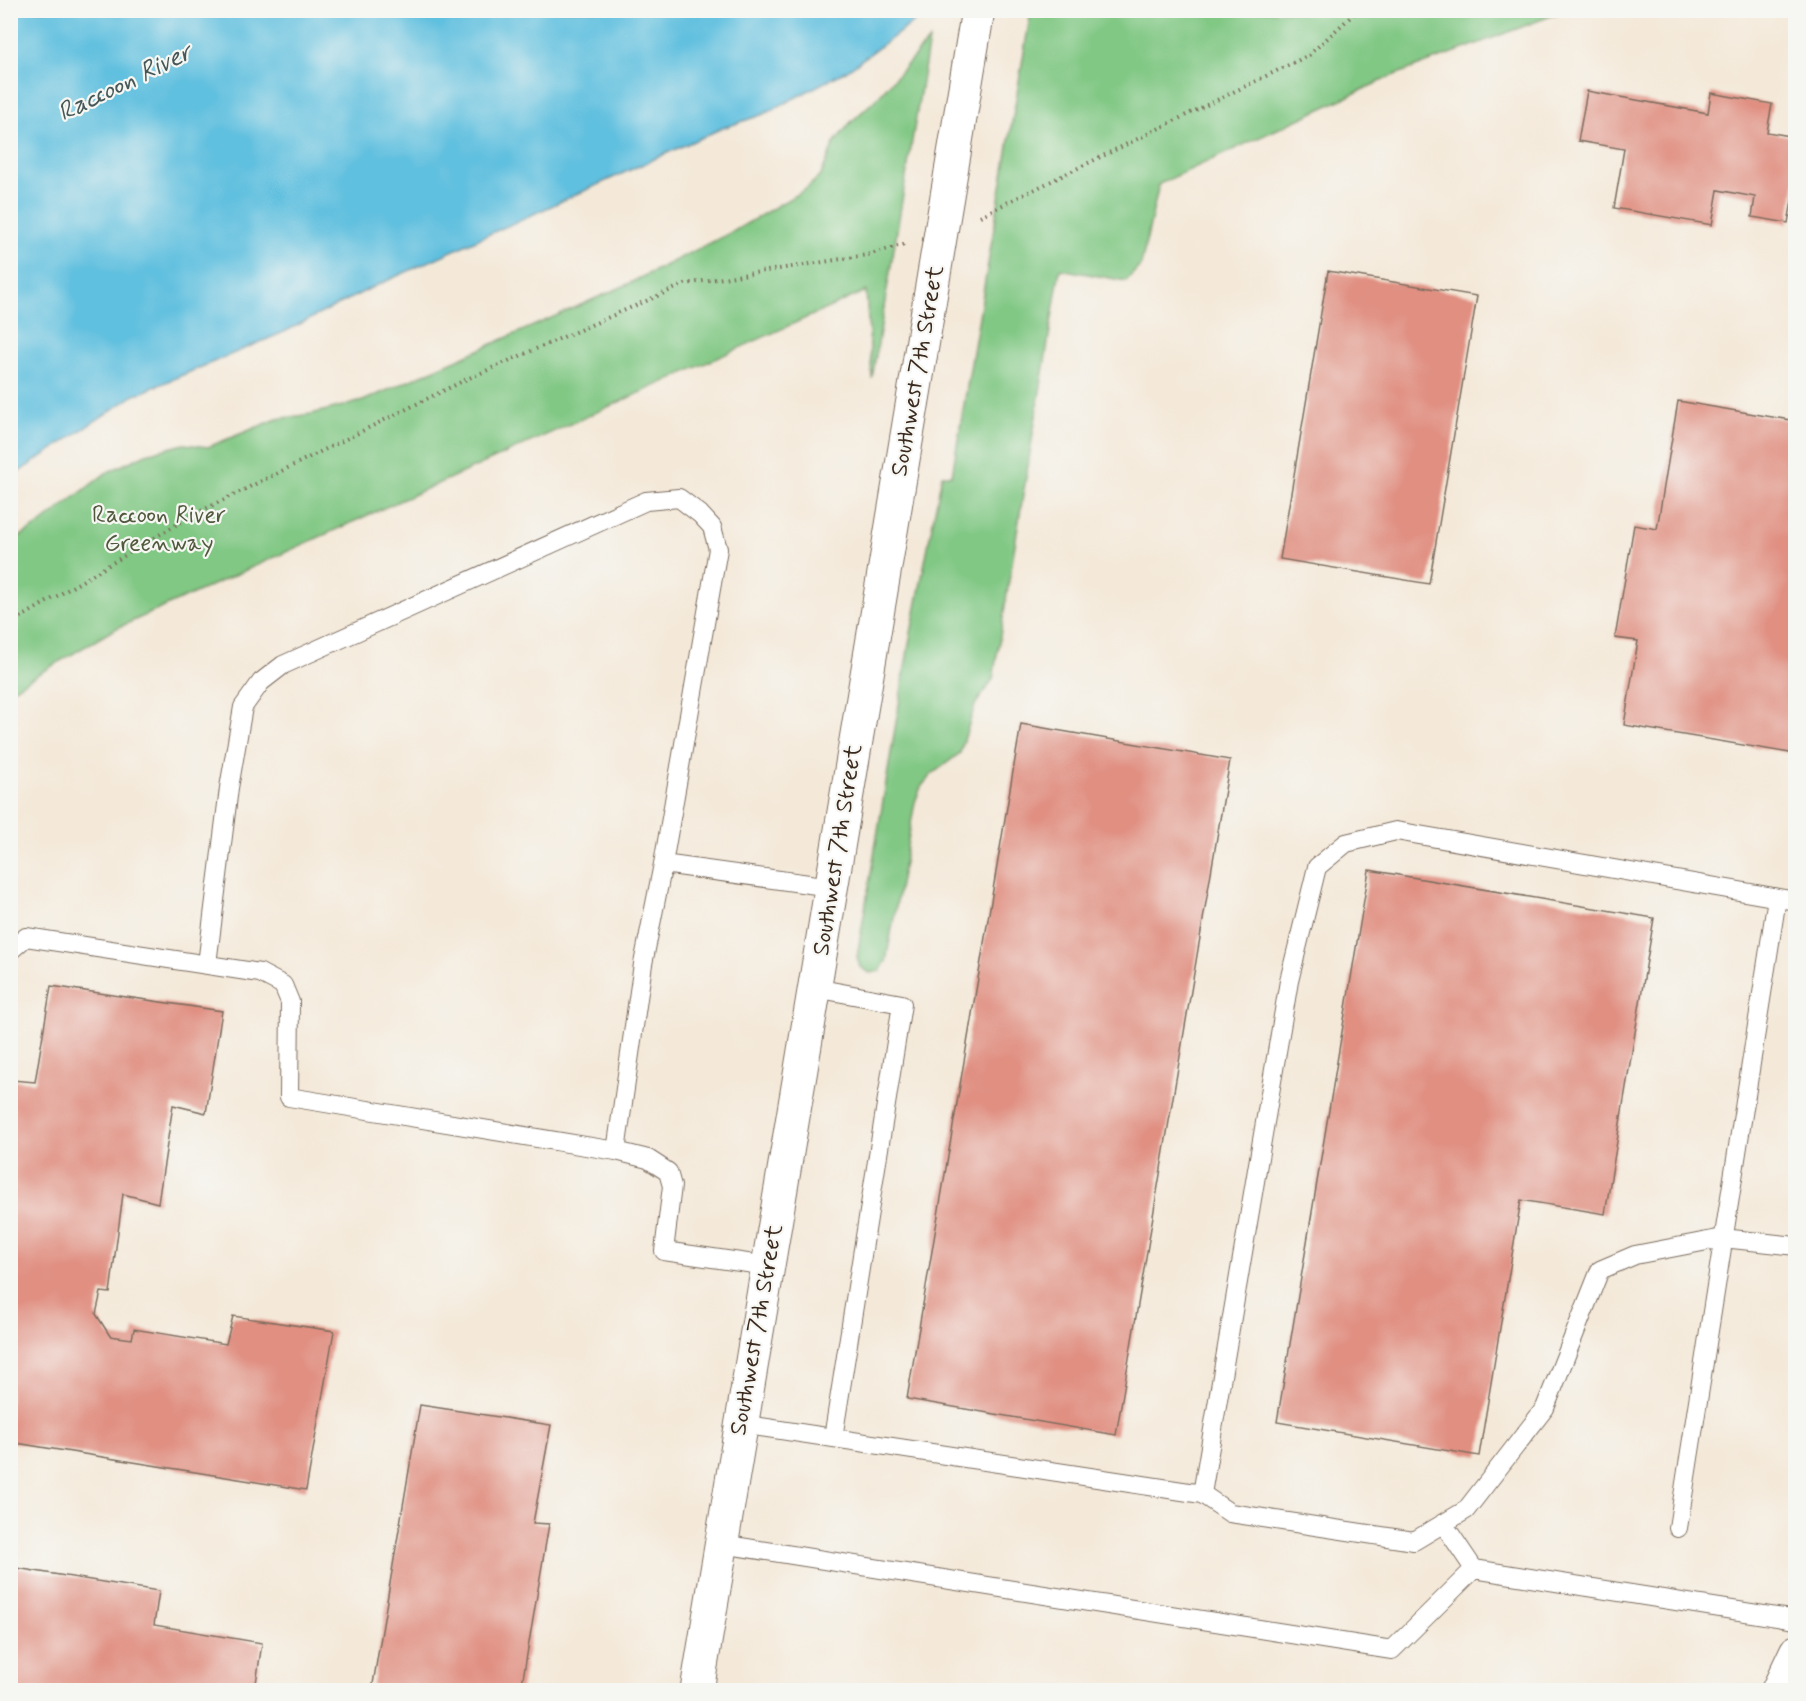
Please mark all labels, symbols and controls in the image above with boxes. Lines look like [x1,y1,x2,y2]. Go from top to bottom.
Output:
water label: Raccoon River [52,35,200,130]
street label: Southwest 7th Street [884,263,952,479]
park label: Raccoon River Greenway [92,500,226,559]
street label: Southwest 7th Street [806,742,870,958]
street label: Southwest 7th Street [723,1222,791,1438]

